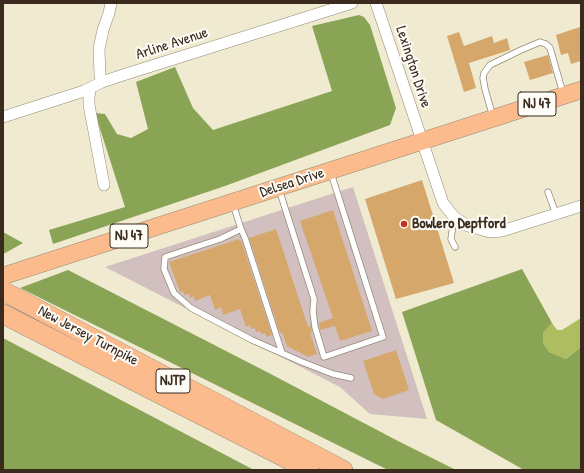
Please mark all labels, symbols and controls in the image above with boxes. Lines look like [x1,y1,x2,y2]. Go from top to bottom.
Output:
street label: Arline Avenue [134,24,210,64]
street label: Lexington Drive [391,24,435,110]
road number: NJ 47 [518,92,556,116]
street label: Delsea Drive [258,164,326,202]
place label: Bowlero Deptford [412,215,506,233]
marker: Bowlero Deptford [399,219,409,229]
road number: NJ 47 [110,224,148,248]
street label: New Jersey Turnpike [35,302,141,370]
road number: NJTP [156,369,190,393]

